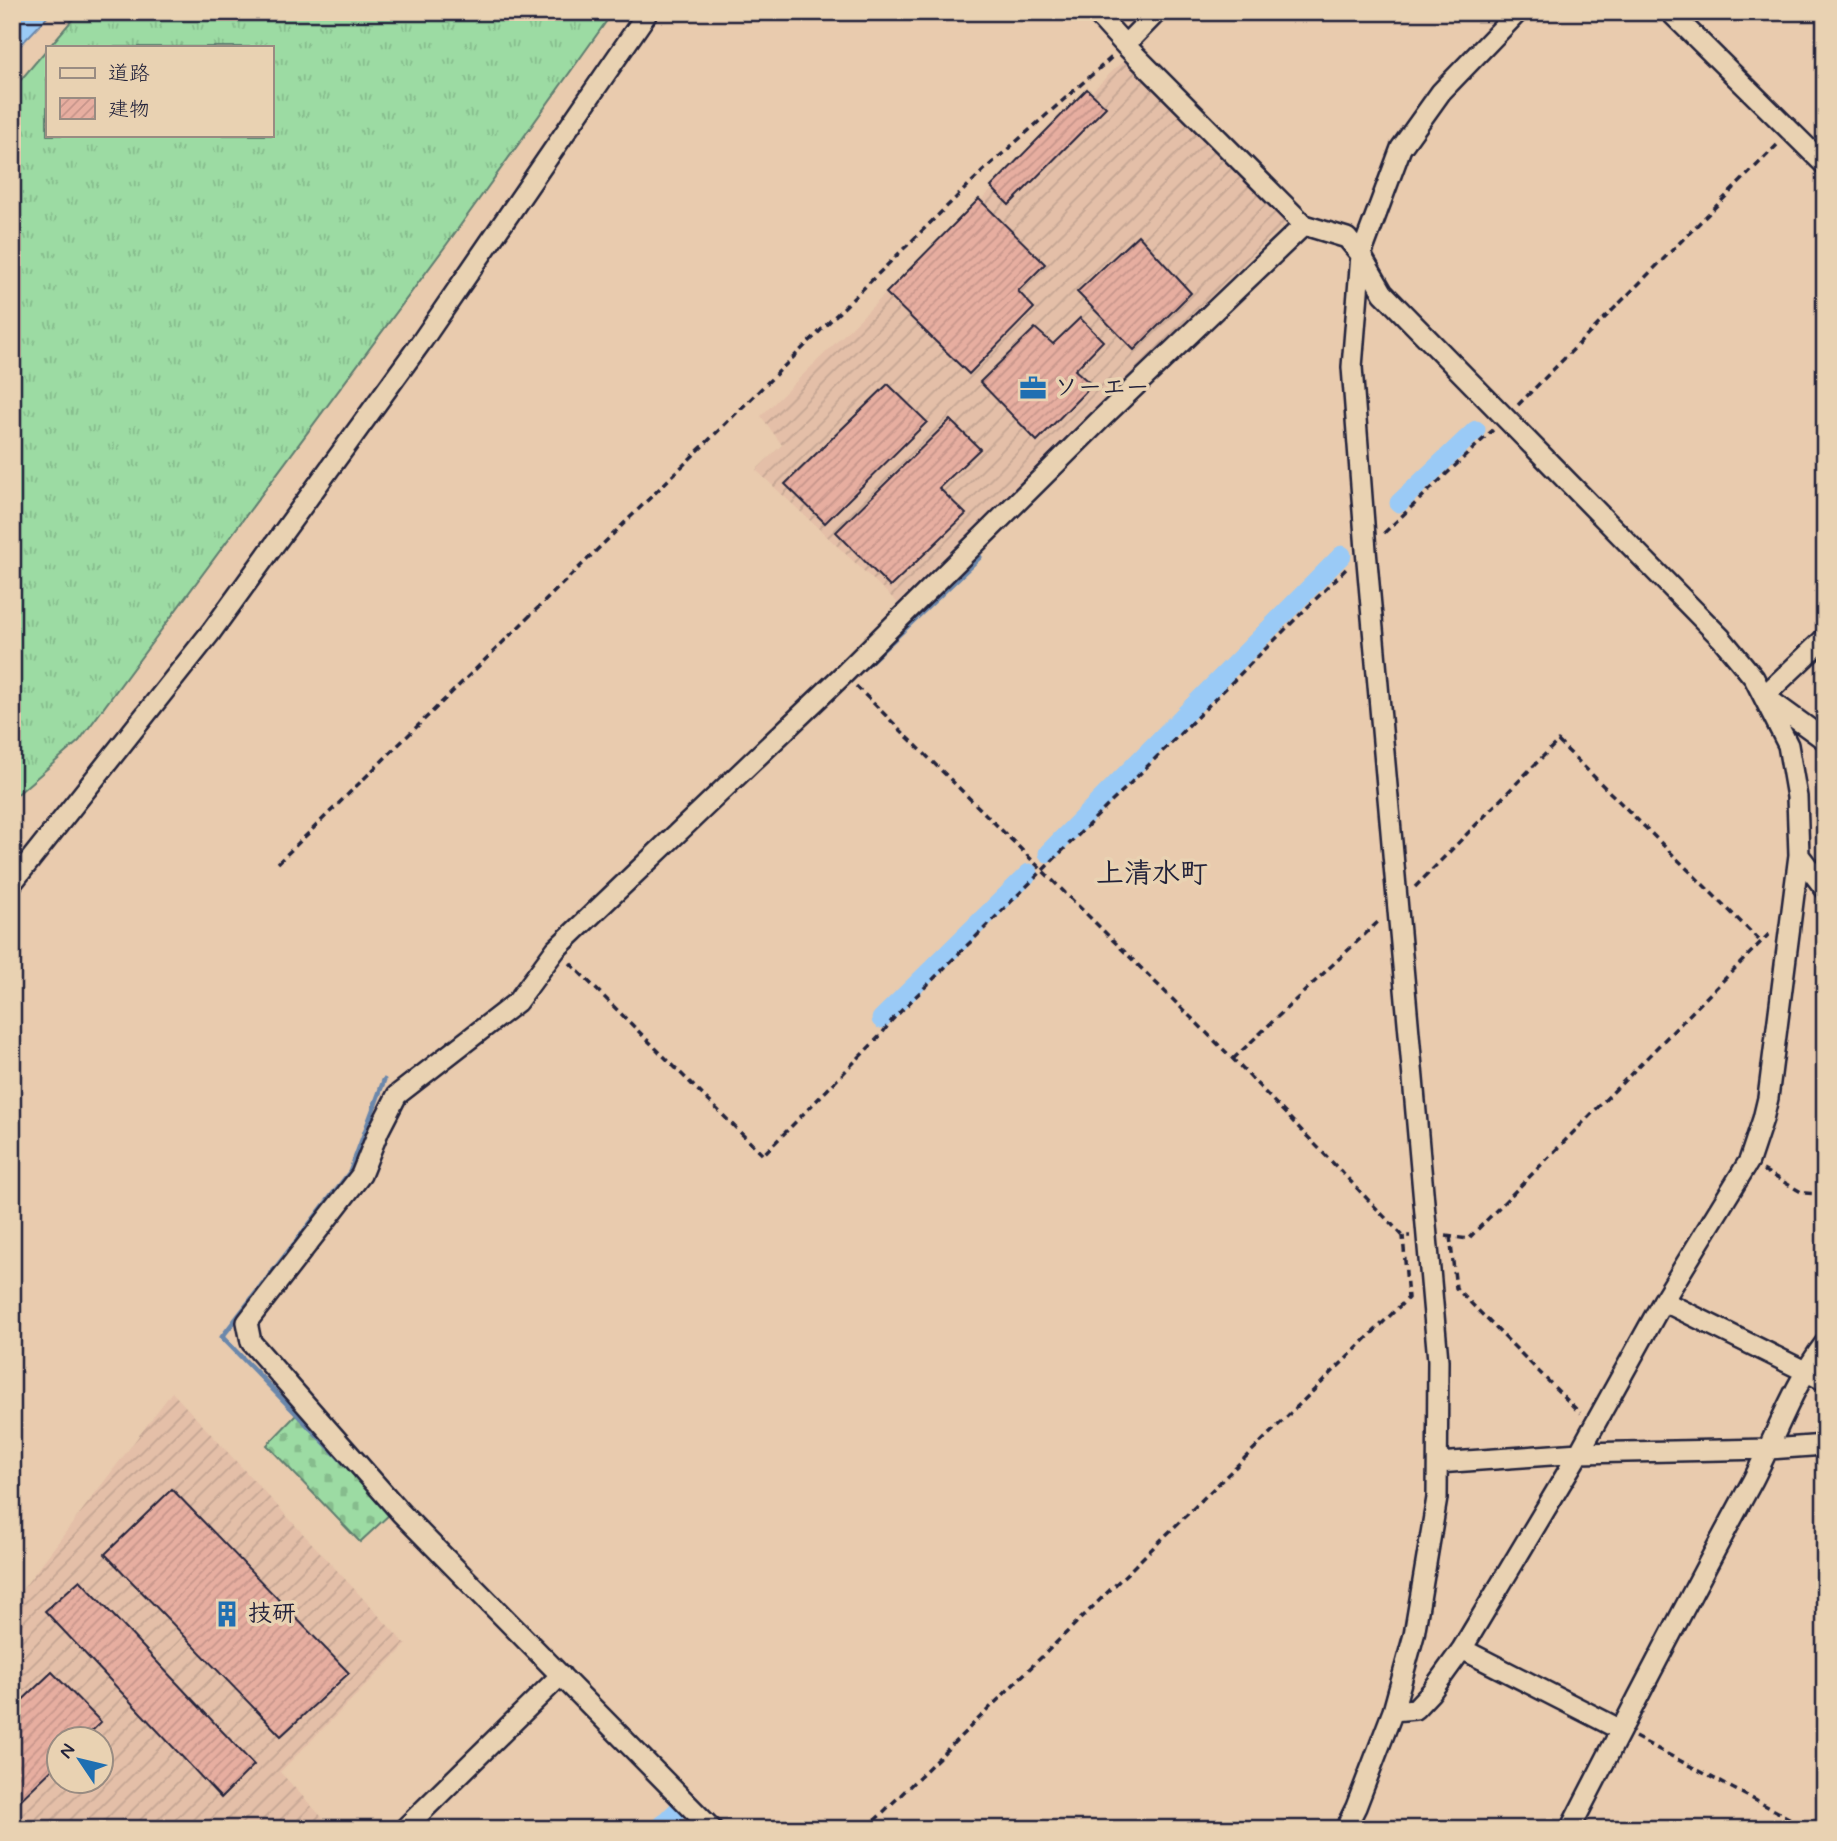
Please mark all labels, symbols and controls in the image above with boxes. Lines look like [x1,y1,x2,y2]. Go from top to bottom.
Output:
legend [46,46,273,136]
text: 道路 [108,60,150,88]
text: 建物 [108,96,150,124]
office icon: ソーエー [1018,373,1048,403]
place label: ソーエー [1054,373,1150,404]
district label: 上清水町 [1096,856,1208,893]
building icon: 技研 [212,1599,242,1629]
place label: 技研 [248,1599,296,1630]
north arrow [46,1726,116,1796]
text: N [53,1739,81,1763]

